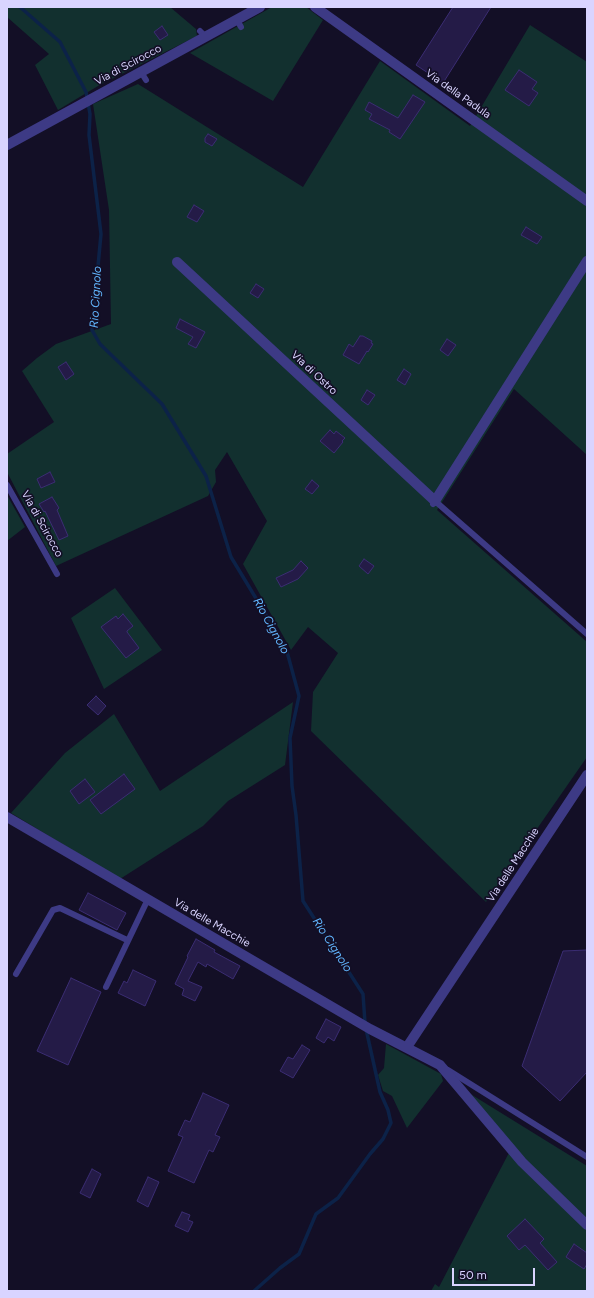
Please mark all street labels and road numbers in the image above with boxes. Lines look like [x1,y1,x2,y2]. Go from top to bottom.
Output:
street label: Via di Scirocco [92,42,164,88]
street label: Via della Padula [423,67,493,121]
street label: Via di Ostro [288,348,340,398]
street label: Via di Scirocco [18,489,66,559]
street label: Via delle Macchie [484,825,542,905]
street label: Via delle Macchie [171,896,253,950]

